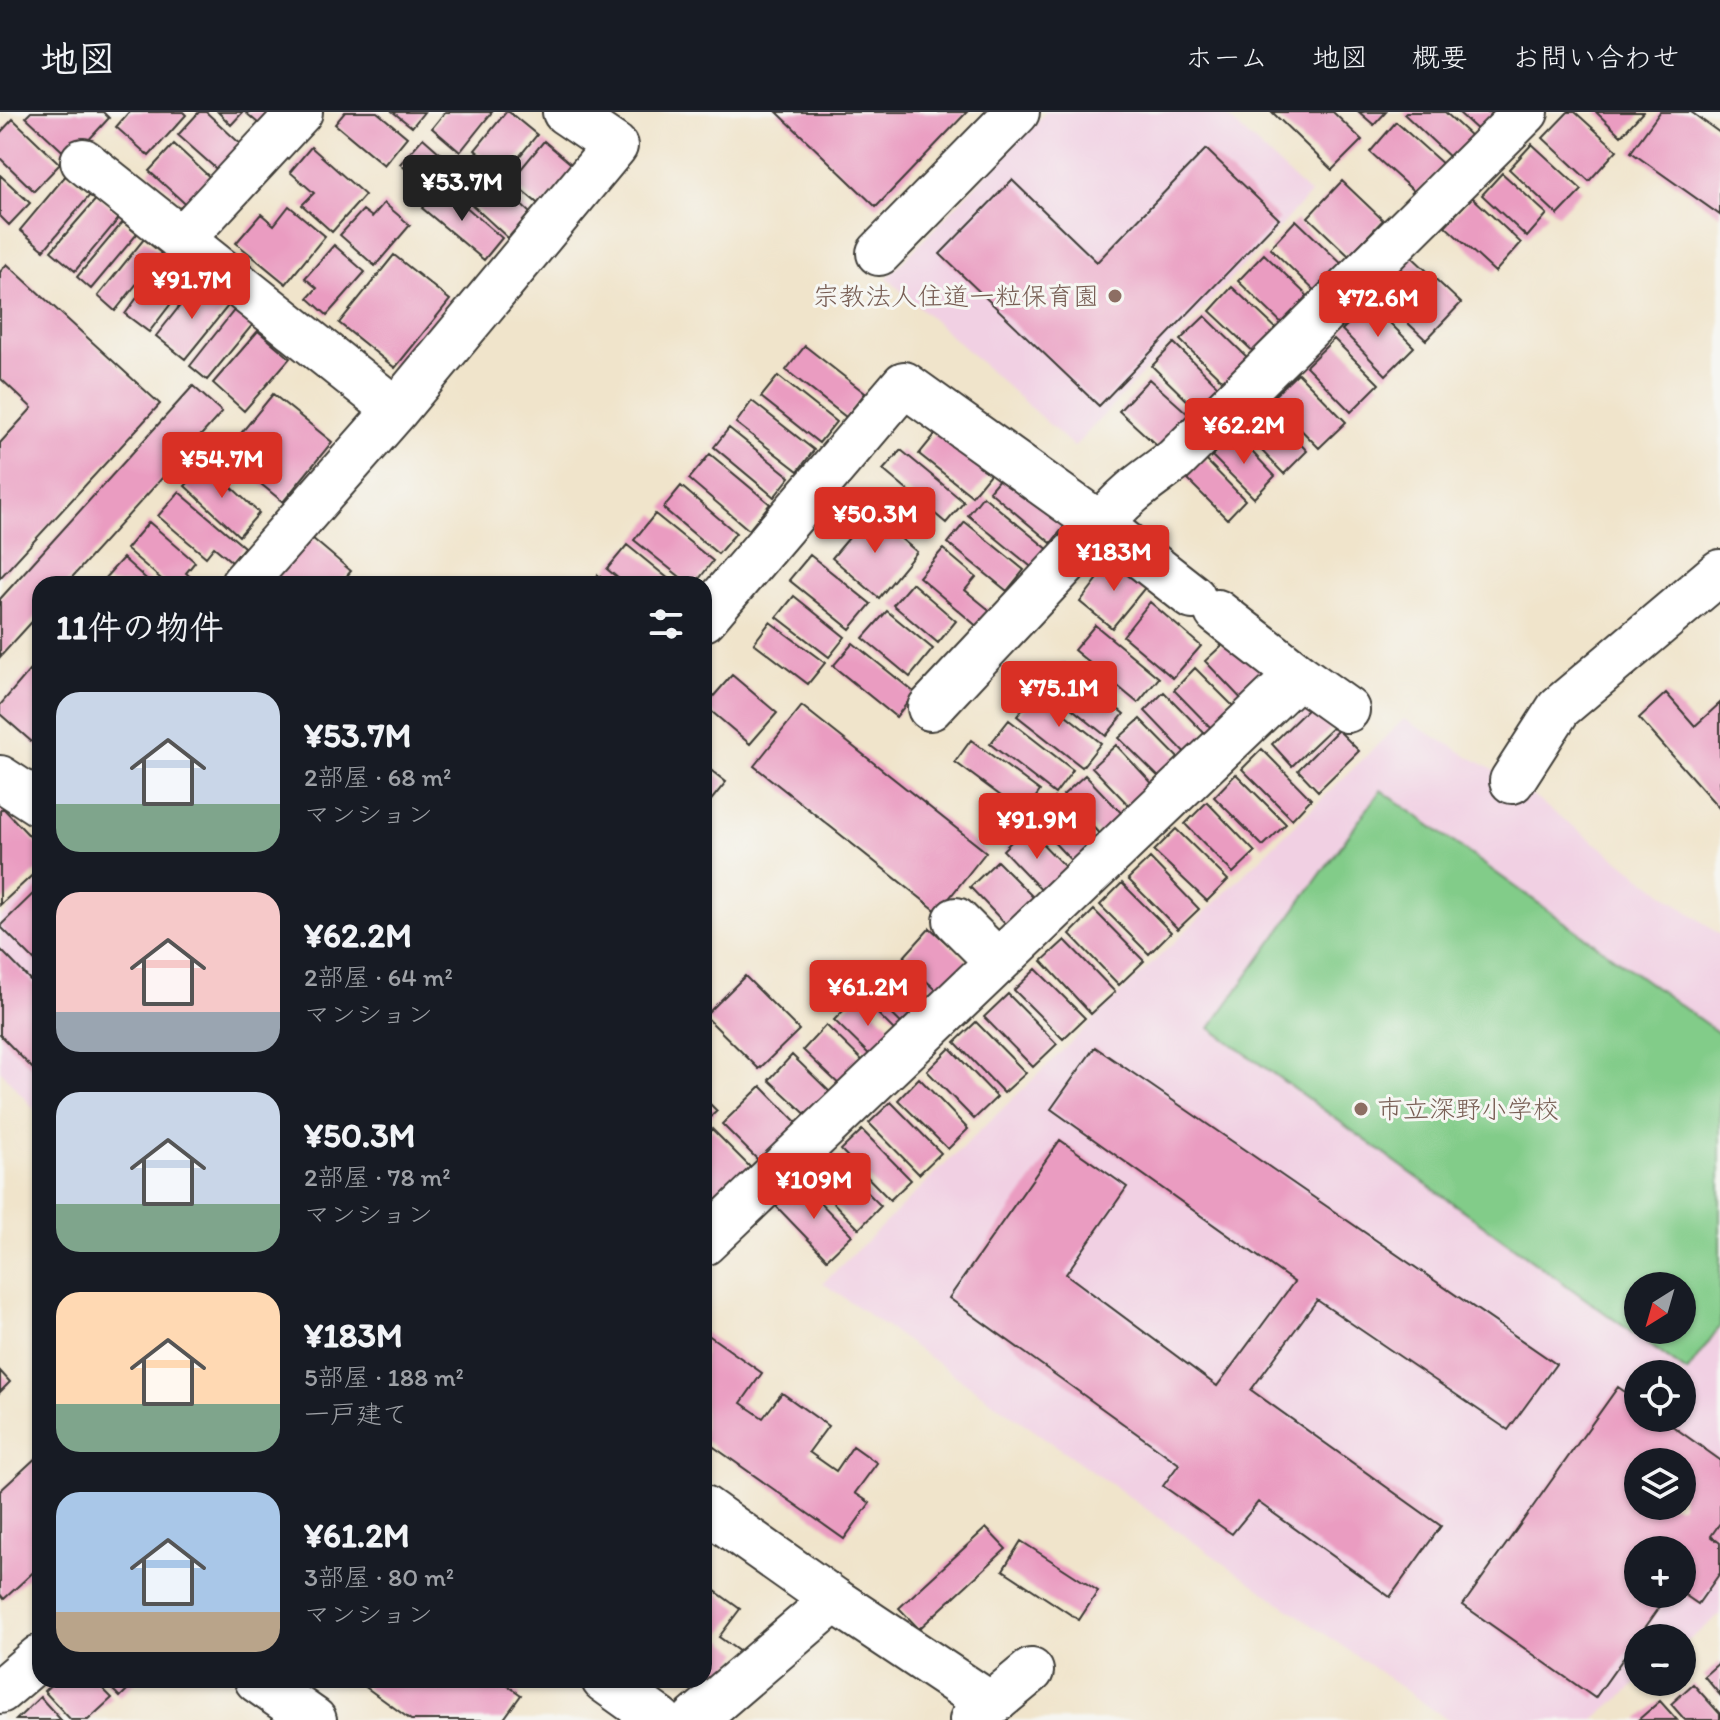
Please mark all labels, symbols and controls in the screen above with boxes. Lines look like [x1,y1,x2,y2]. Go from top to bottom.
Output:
text: 地図 [40,36,116,82]
text: ホーム [1185,40,1268,74]
text: 地図 [1312,40,1368,74]
text: 概要 [1412,40,1468,74]
text: お問い合わせ [1512,40,1680,74]
pin: ¥53.7M [397,155,527,223]
text: ¥53.7M [421,165,503,197]
pin: ¥91.7M [127,253,257,321]
text: ¥91.7M [152,263,232,295]
pin: ¥72.6M [1313,271,1443,339]
place label: 宗教法人住道一粒保育園 [813,280,1099,312]
text: ¥72.6M [1337,281,1419,313]
marker: 宗教法人住道一粒保育園 [1106,287,1124,305]
pin: ¥62.2M [1179,398,1309,466]
text: ¥62.2M [1203,408,1285,440]
pin: ¥54.7M [157,432,287,500]
text: ¥54.7M [180,442,264,474]
pin: ¥50.3M [810,487,940,555]
text: ¥50.3M [832,497,918,529]
pin: ¥183M [1058,525,1170,593]
text: ¥183M [1076,535,1152,567]
icon: filters [644,602,688,646]
text: 11件の物件 [56,607,224,648]
pin: ¥75.1M [994,661,1124,729]
text: ¥75.1M [1019,671,1099,703]
text: ¥53.7M [304,715,411,756]
icon: home [120,724,216,820]
text: 2部屋 · 68 m² [304,761,451,793]
pin: ¥91.9M [972,793,1102,861]
text: マンション [304,798,433,830]
text: ¥91.9M [997,803,1077,835]
text: ¥62.2M [304,915,412,956]
icon: home [120,924,216,1020]
pin: ¥61.2M [803,960,933,1028]
text: 2部屋 · 64 m² [304,961,453,993]
text: ¥61.2M [828,970,908,1002]
text: マンション [304,998,433,1030]
place label: 市立深野小学校 [1377,1093,1559,1125]
marker: 市立深野小学校 [1352,1100,1370,1118]
text: ¥50.3M [304,1115,415,1156]
icon: home [120,1124,216,1220]
pin: ¥109M [758,1153,870,1221]
text: 2部屋 · 78 m² [304,1161,451,1193]
text: ¥109M [776,1163,852,1195]
text: マンション [304,1198,433,1230]
north arrow [1624,1272,1696,1344]
map controls [1624,1272,1696,1696]
text: ¥183M [304,1315,403,1356]
icon: home [120,1324,216,1420]
button: locate [1624,1360,1696,1432]
text: 5部屋 · 188 m² [304,1361,464,1393]
text: 一戸建て [304,1398,408,1430]
button: layers [1624,1448,1696,1520]
text: ¥61.2M [304,1515,410,1556]
icon: home [120,1524,216,1620]
button: + [1624,1536,1696,1608]
text: 3部屋 · 80 m² [304,1561,454,1593]
text: マンション [304,1598,433,1630]
button: − [1624,1624,1696,1696]

